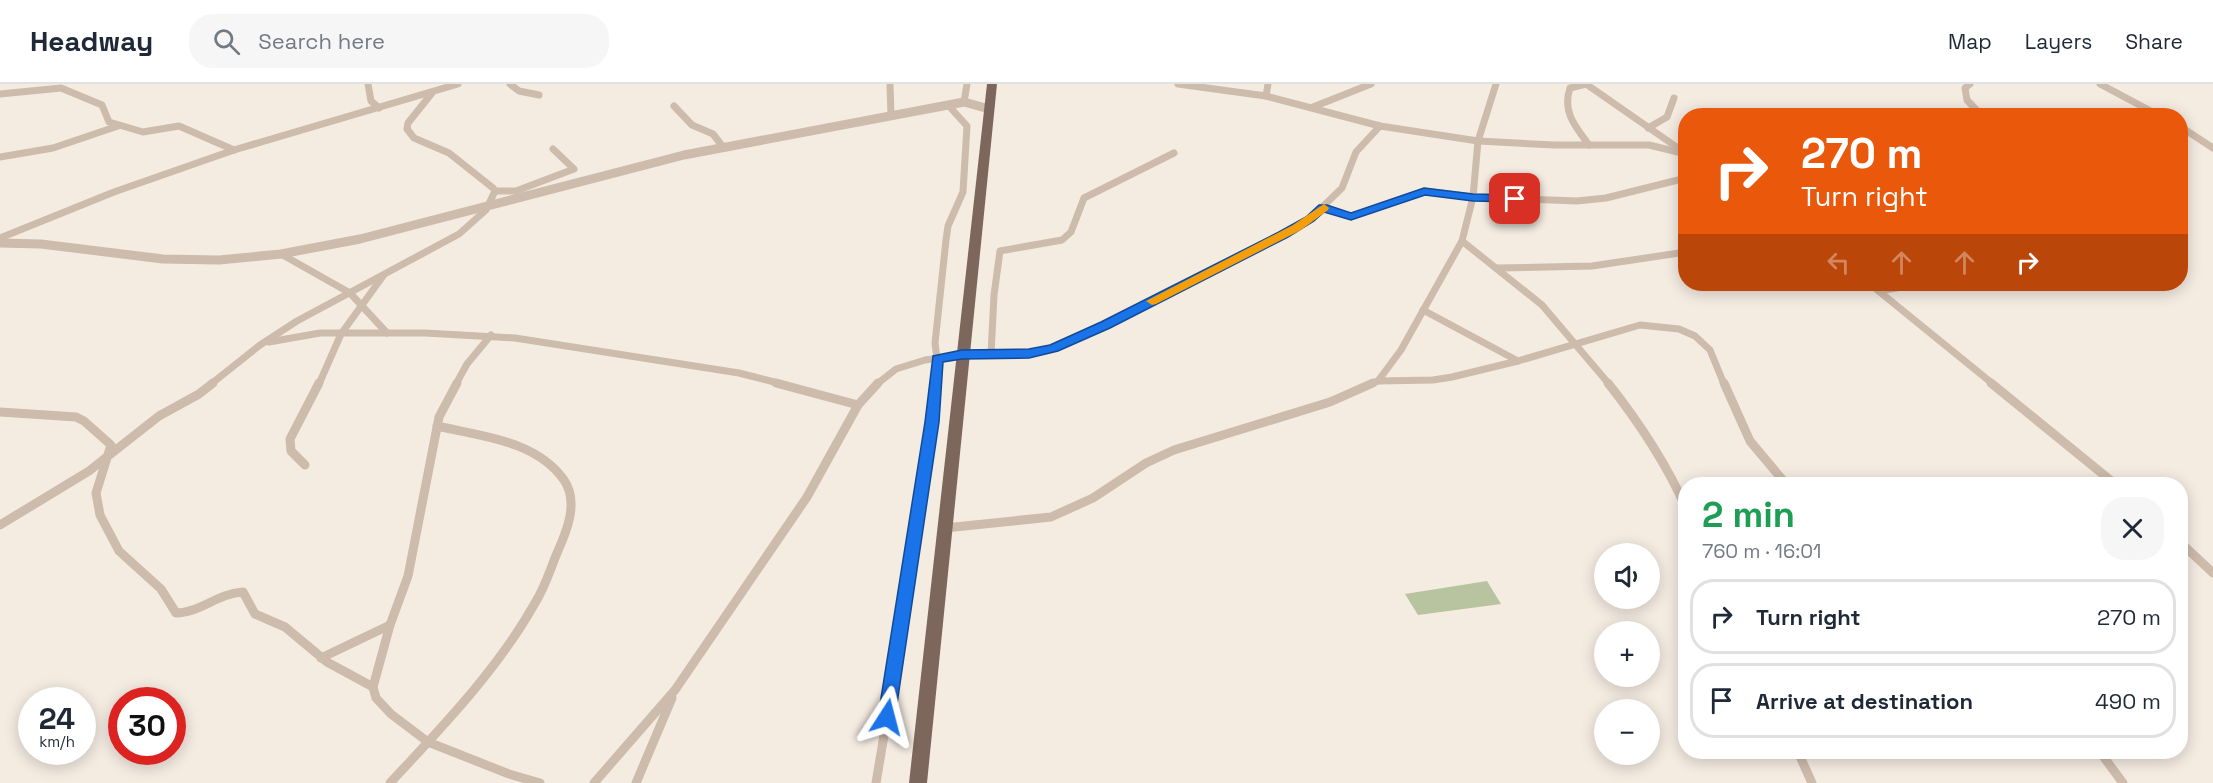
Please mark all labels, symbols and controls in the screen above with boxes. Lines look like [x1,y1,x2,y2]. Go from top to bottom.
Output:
search box [189,14,609,68]
text: Headway [30,23,153,59]
icon: search [210,25,243,58]
text: Search here [258,27,385,55]
text: Map [1948,28,1992,55]
text: Layers [2025,28,2092,55]
text: Share [2125,28,2183,55]
text: 270 m [1801,127,1922,180]
icon: right [1702,132,1780,210]
pin [1489,173,1540,224]
text: Turn right [1801,179,1928,214]
icon: arrive [1498,182,1531,215]
icon: left [1822,246,1855,279]
icon: ahead [1885,246,1918,279]
icon: ahead [1948,246,1981,279]
icon: right [2011,246,2044,279]
text: 2 min [1702,492,1795,538]
button: close [2101,497,2164,560]
text: 760 m · 16:01 [1702,538,1821,564]
map controls [1594,543,1660,765]
button: sound [1594,543,1660,609]
icon: right [1705,600,1738,633]
text: Turn right [1756,603,1861,631]
text: 270 m [2097,603,2161,631]
button: + [1594,621,1660,687]
icon: arrive [1705,684,1738,717]
position arrow [855,685,919,749]
speed limit sign: 30 [108,687,186,765]
text: Arrive at destination [1756,687,1973,715]
text: 490 m [2095,687,2161,715]
text: 24 [39,699,75,738]
button: − [1594,699,1660,765]
text: km/h [39,732,75,751]

